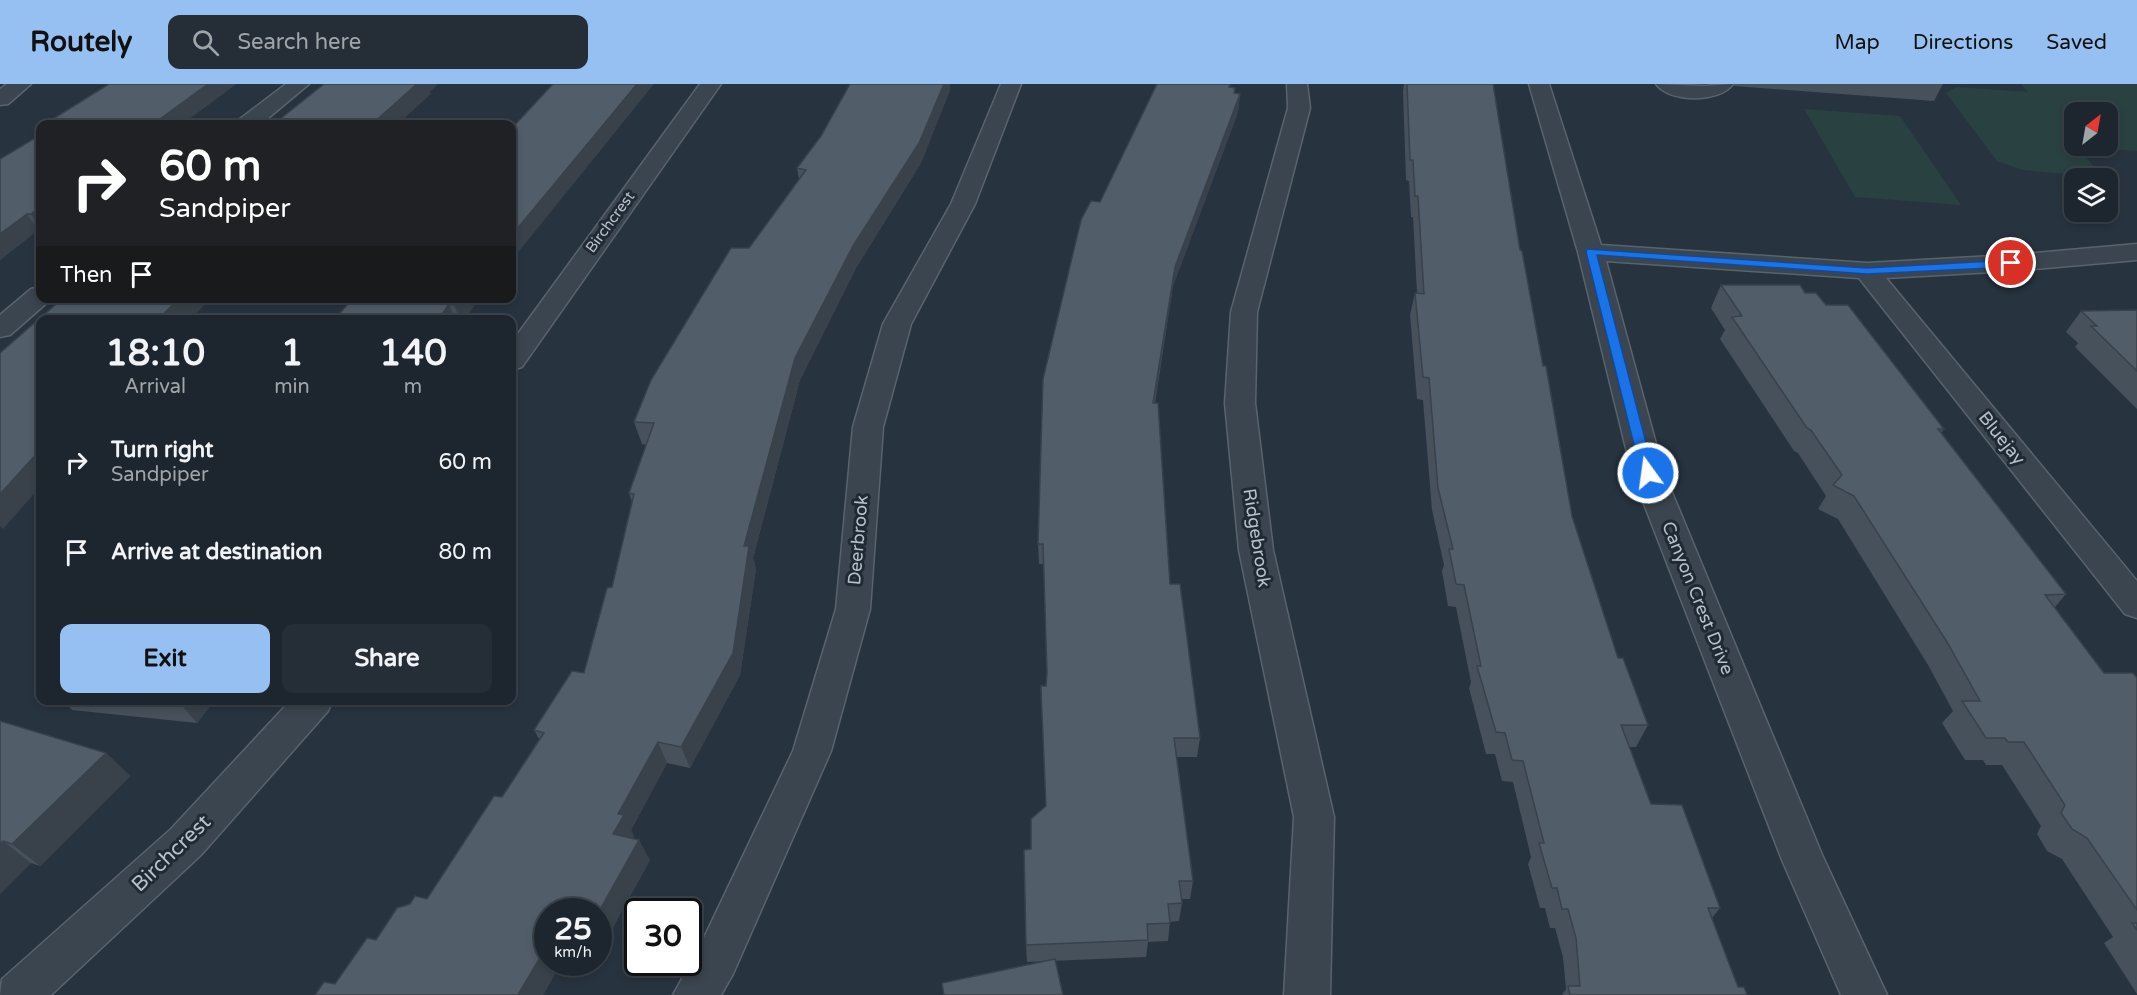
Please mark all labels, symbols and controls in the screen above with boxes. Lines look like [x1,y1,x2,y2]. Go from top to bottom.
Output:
search box [168,15,588,69]
text: Routely [30,25,132,59]
icon: search [189,26,222,59]
text: Search here [237,29,361,55]
text: Map [1834,30,1880,55]
text: Directions [1913,30,2013,55]
text: Saved [2046,30,2107,55]
north arrow [2064,102,2118,156]
map controls [2064,102,2118,222]
text: 60 m [159,141,261,192]
icon: right [60,144,138,222]
button: layers [2064,168,2118,222]
street label: Birchcrest [582,188,638,256]
text: Sandpiper [159,192,291,225]
pin [1985,237,2036,288]
icon: arrive [1994,246,2027,279]
icon: arrive [125,258,158,291]
text: Then [60,262,113,288]
text: 18:10 [105,332,205,375]
text: 1 [281,332,303,375]
text: 140 [379,332,447,375]
text: Arrival [124,375,186,399]
text: min [274,375,310,399]
text: m [404,375,422,399]
street label: Bluejay [1974,407,2030,469]
text: Turn right [111,437,213,463]
position arrow [1616,441,1680,505]
icon: right [60,446,93,479]
text: 60 m [438,449,492,475]
text: Sandpiper [111,463,209,487]
street label: Ridgebrook [1238,487,1276,589]
street label: Deerbrook [843,494,873,586]
street label: Canyon Crest Drive [1657,518,1739,678]
icon: arrive [60,536,93,569]
text: Arrive at destination [111,539,322,565]
text: 80 m [438,539,492,565]
button: Exit [60,624,270,693]
button: Share [282,624,492,693]
street label: Birchcrest [127,810,216,897]
speed limit sign: 30 [624,898,702,976]
text: 25 [554,911,592,948]
text: km/h [554,943,592,961]

